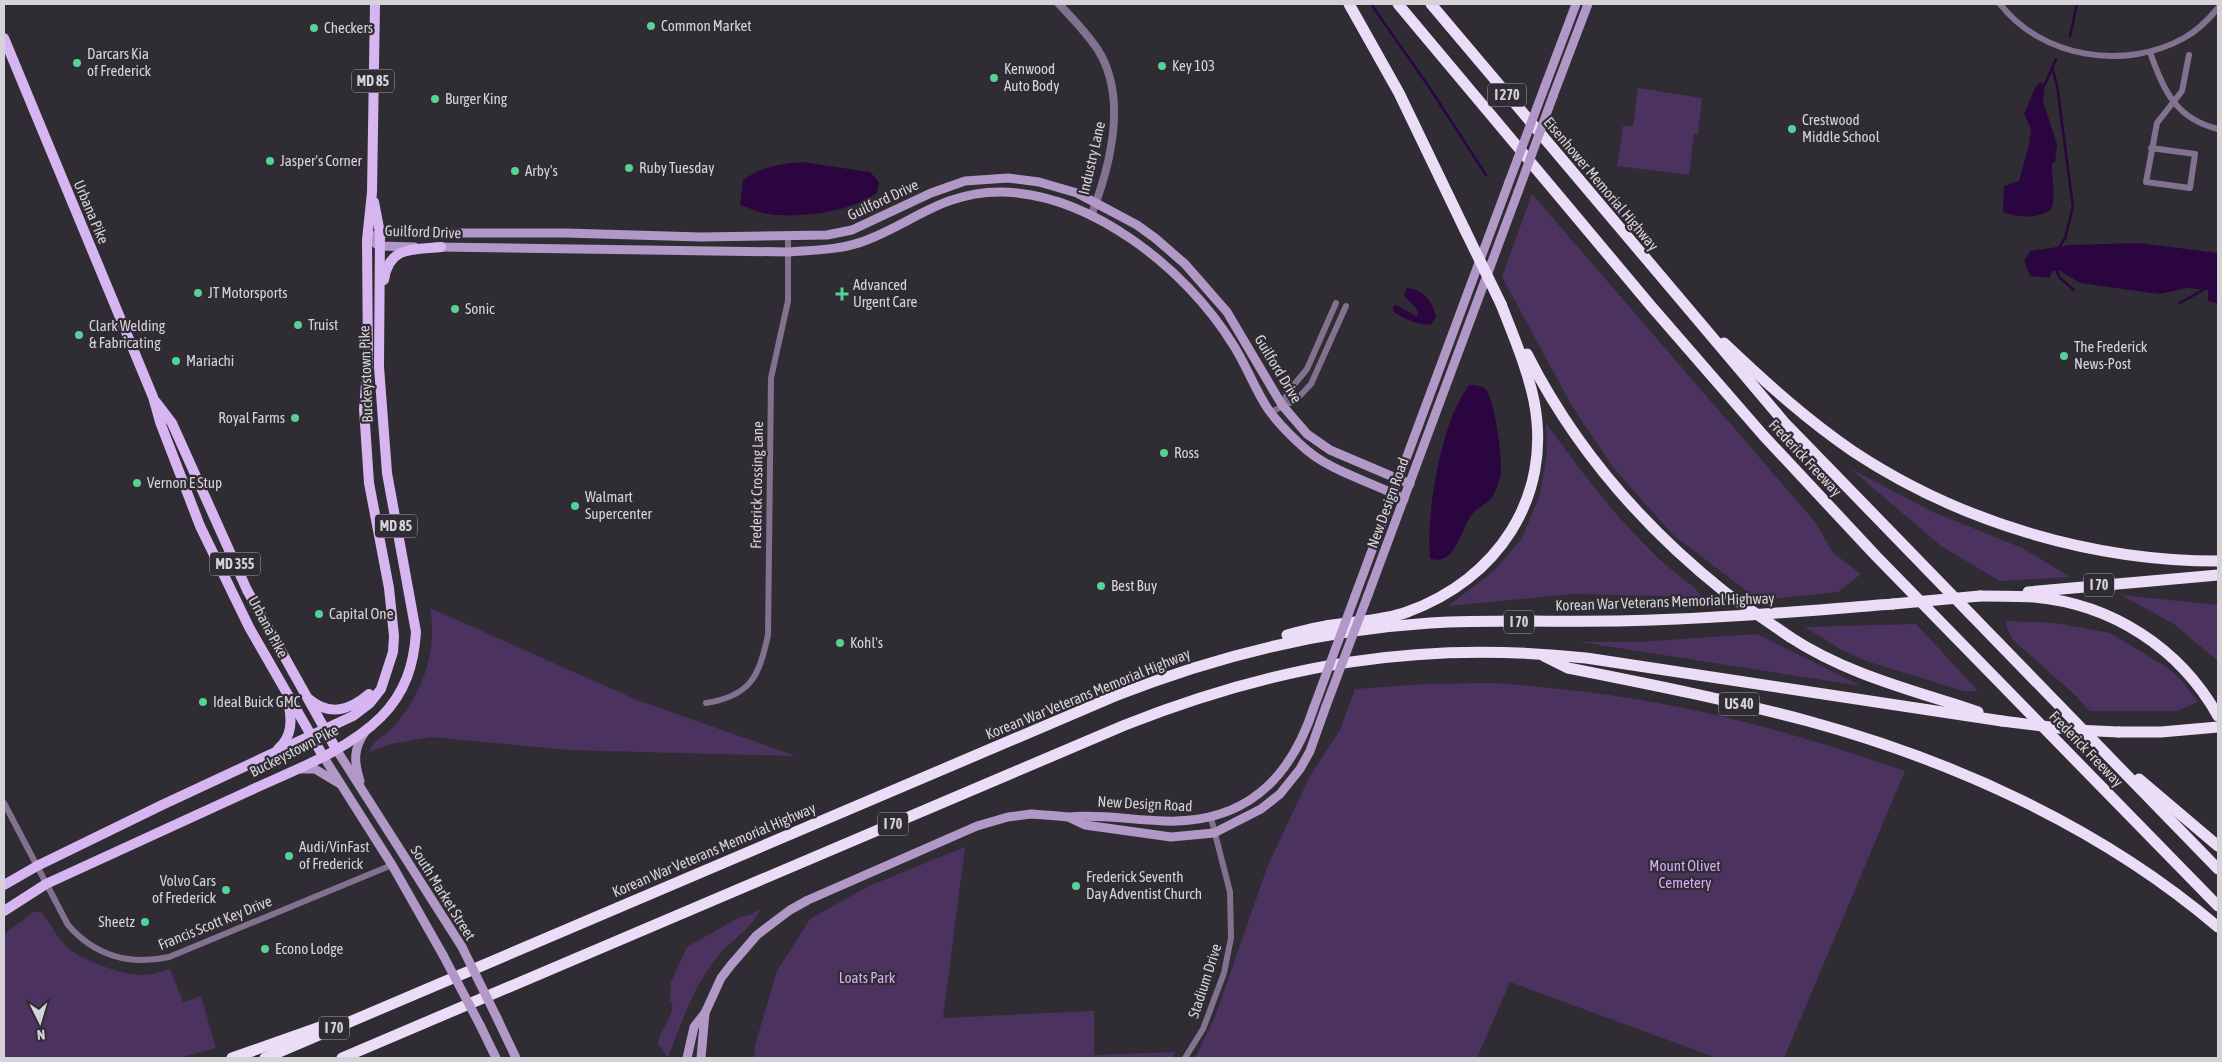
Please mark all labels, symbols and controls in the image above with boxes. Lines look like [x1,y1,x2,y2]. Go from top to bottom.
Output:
place label: Common Market [661,17,752,34]
place label: Checkers [324,19,373,36]
marker: Common Market [645,20,657,32]
marker: Checkers [308,22,320,34]
place label: Darcars Kia of Frederick [87,45,151,79]
marker: Darcars Kia of Frederick [71,57,83,69]
place label: Key 103 [1172,57,1215,74]
place label: Kenwood Auto Body [1004,60,1059,94]
marker: Key 103 [1156,60,1168,72]
road number: MD 85 [352,70,394,92]
marker: Kenwood Auto Body [988,72,1000,84]
road number: I 270 [1488,84,1526,106]
place label: Burger King [445,90,508,107]
marker: Burger King [429,93,441,105]
place label: Crestwood Middle School [1802,111,1880,145]
street label: Eisenhower Memorial Highway [1541,114,1662,254]
street label: Industry Lane [1075,119,1108,196]
marker: Crestwood Middle School [1786,123,1798,135]
place label: Jasper's Corner [280,152,363,169]
marker: Jasper's Corner [264,155,276,167]
place label: Ruby Tuesday [639,159,714,176]
place label: Arby's [525,162,558,179]
marker: Ruby Tuesday [623,162,635,174]
marker: Arby's [509,165,521,177]
street label: Guilford Drive [845,176,921,223]
street label: Urbana Pike [70,178,113,246]
street label: Guilford Drive [384,222,462,241]
place label: Advanced Urgent Care [853,276,918,310]
place label: JT Motorsports [208,284,288,301]
marker: JT Motorsports [192,287,204,299]
marker: Advanced Urgent Care [835,287,849,301]
place label: Sonic [465,300,495,317]
marker: Sonic [449,303,461,315]
place label: Truist [308,316,338,333]
place label: Clark Welding & Fabricating [89,317,166,351]
marker: Truist [292,319,304,331]
street label: Buckeystown Pike [355,325,376,423]
marker: Clark Welding & Fabricating [73,329,85,341]
street label: Guilford Drive [1251,332,1306,406]
place label: The Frederick News-Post [2074,338,2148,372]
marker: The Frederick News-Post [2058,350,2070,362]
place label: Mariachi [186,352,234,369]
marker: Mariachi [170,355,182,367]
place label: Royal Farms [218,409,285,426]
marker: Royal Farms [289,412,301,424]
street label: Frederick Freeway [1766,416,1845,499]
street label: Frederick Crossing Lane [747,421,766,549]
place label: Ross [1174,444,1199,461]
marker: Ross [1158,447,1170,459]
street label: New Design Road [1363,455,1412,550]
place label: Vernon E Stup [147,474,222,491]
marker: Vernon E Stup [131,477,143,489]
place label: Walmart Supercenter [585,488,653,522]
marker: Walmart Supercenter [569,500,581,512]
road number: MD 85 [375,514,417,538]
road number: MD 355 [210,552,260,576]
road number: I 70 [2084,574,2114,596]
place label: Best Buy [1111,577,1157,594]
marker: Best Buy [1095,580,1107,592]
street label: Korean War Veterans Memorial Highway [1555,589,1775,614]
street label: Urbana Pike [245,593,292,661]
place label: Capital One [329,605,394,622]
marker: Capital One [313,608,325,620]
road number: I 70 [1504,610,1534,634]
place label: Kohl's [850,634,883,651]
marker: Kohl's [834,637,846,649]
street label: Korean War Veterans Memorial Highway [983,645,1193,743]
road number: US 40 [1719,692,1759,716]
place label: Ideal Buick GMC [213,693,301,710]
marker: Ideal Buick GMC [197,696,209,708]
street label: Frederick Freeway [2046,707,2127,790]
street label: Buckeystown Pike [247,721,341,780]
street label: New Design Road [1097,793,1193,814]
street label: Korean War Veterans Memorial Highway [610,799,818,900]
road number: I 70 [878,812,908,836]
place label: Audi/VinFast of Frederick [299,838,370,872]
street label: South Market Street [408,842,479,943]
marker: Audi/VinFast of Frederick [283,850,295,862]
park label: Mount Olivet Cemetery [1649,857,1721,891]
place label: Frederick Seventh Day Adventist Church [1086,868,1202,902]
place label: Volvo Cars of Frederick [152,872,216,906]
marker: Frederick Seventh Day Adventist Church [1070,880,1082,892]
marker: Volvo Cars of Frederick [220,884,232,896]
street label: Francis Scott Key Drive [155,892,274,953]
place label: Sheetz [98,913,136,930]
marker: Sheetz [139,916,151,928]
place label: Econo Lodge [275,940,343,957]
street label: Stadium Drive [1184,941,1225,1020]
marker: Econo Lodge [259,943,271,955]
park label: Loats Park [839,969,896,986]
north arrow [15,997,65,1047]
road number: I 70 [319,1016,349,1040]
text: N [36,1027,46,1043]

